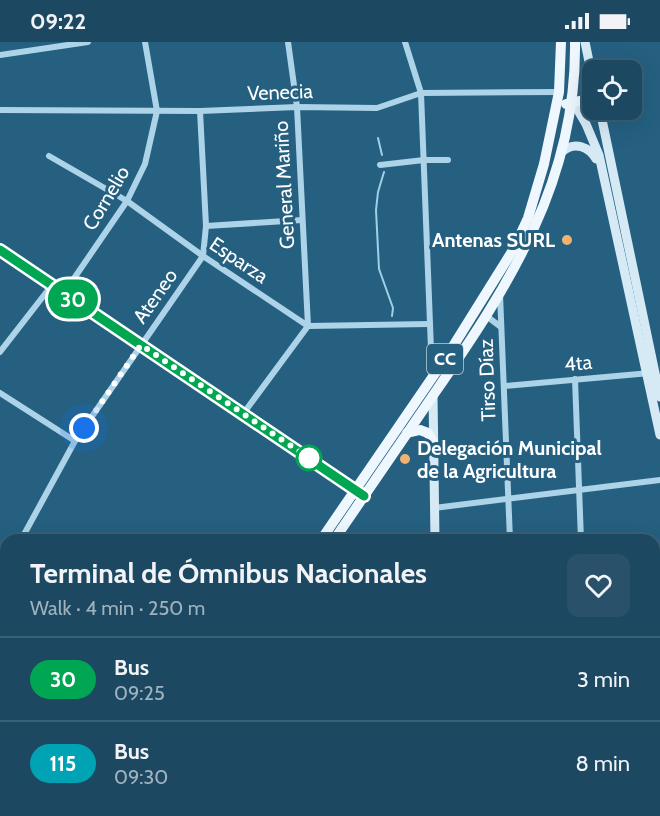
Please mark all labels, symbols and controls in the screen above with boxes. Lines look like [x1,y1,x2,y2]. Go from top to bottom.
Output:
text: 09:22 [30,8,86,35]
map controls [582,60,642,120]
button: locate [582,60,642,120]
street label: Venecia [247,79,314,105]
street label: General Mariño [269,120,299,250]
street label: Cornelio [77,161,135,235]
place label: Antenas SURL [432,228,555,252]
street label: Esparza [205,232,273,288]
marker: Antenas SURL [560,233,574,247]
street label: Ateneo [128,264,182,328]
line badge: 30 [46,280,100,318]
text: 30 [60,287,86,312]
street label: Tirso Díaz [474,338,500,422]
road number: CC [427,344,463,374]
street label: 4ta [563,350,593,376]
your location [69,413,99,443]
place label: Delegación Municipal de la Agricultura [417,436,602,483]
unlabelled marker [296,445,322,471]
marker: Delegación Municipal de la Agricultura [398,452,412,466]
button: heart [567,554,630,617]
text: Terminal de Ómnibus Nacionales [30,556,427,590]
text: Walk · 4 min · 250 m [30,596,205,620]
text: Bus [114,654,149,681]
text: 3 min [577,666,630,693]
text: 30 [50,667,76,692]
text: 09:25 [114,681,165,705]
text: Bus [114,738,149,765]
text: 8 min [575,750,630,777]
text: 115 [50,751,76,776]
text: 09:30 [114,765,168,789]

